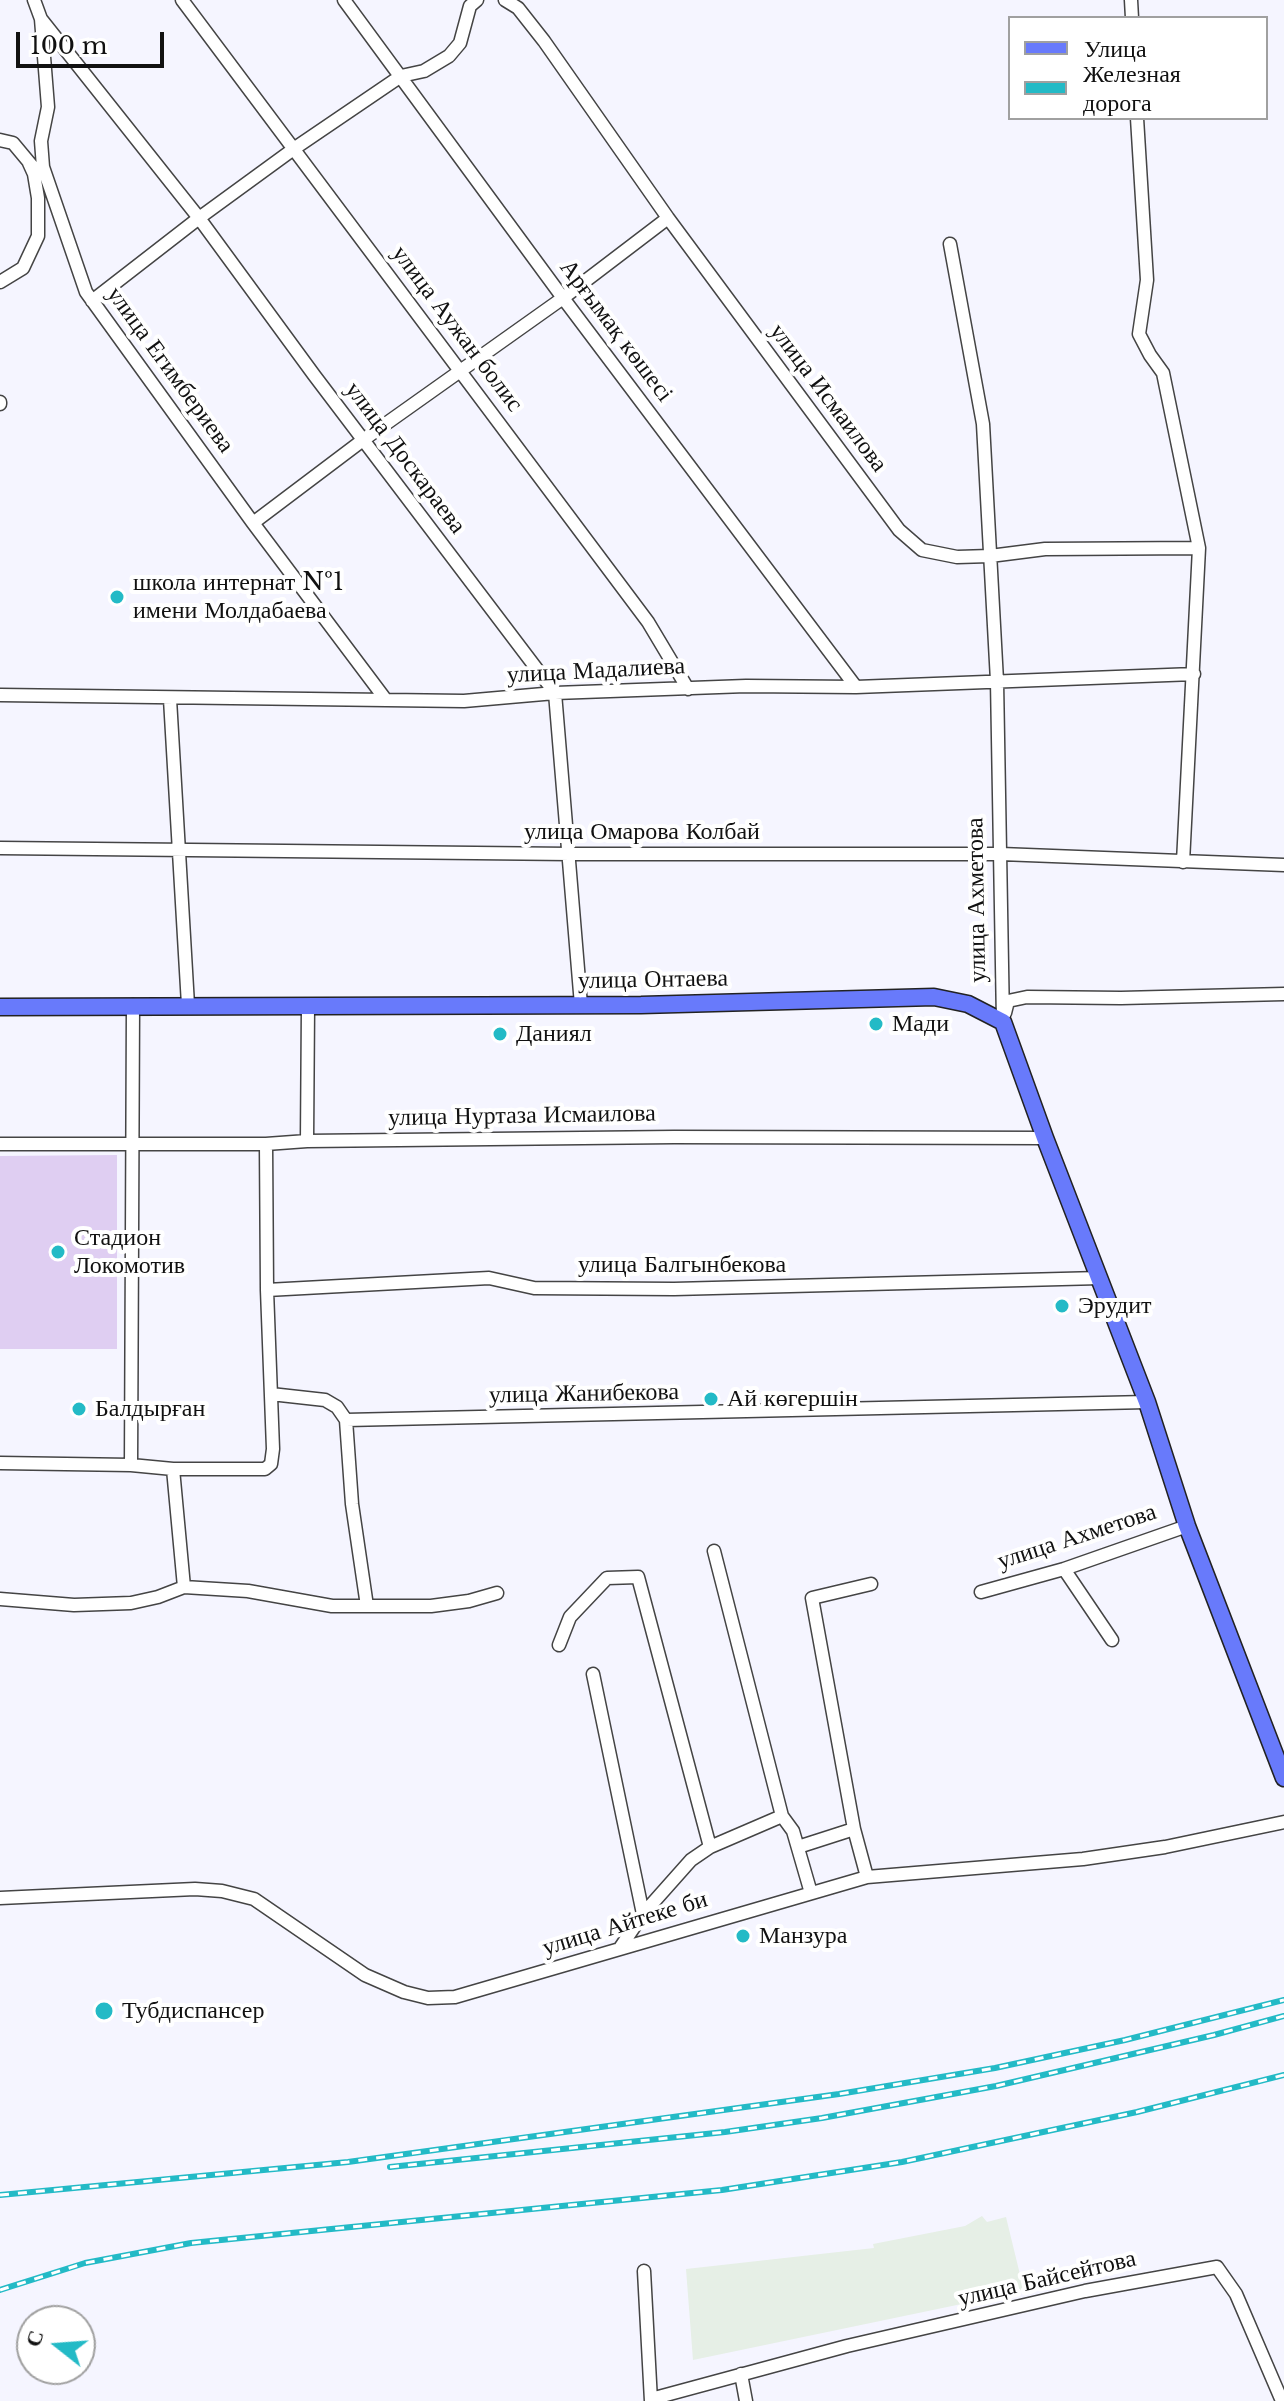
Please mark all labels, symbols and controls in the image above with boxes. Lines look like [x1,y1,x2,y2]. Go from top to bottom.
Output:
scale bar [20,16,168,66]
legend [1008,16,1268,120]
text: 100 m [30,31,108,60]
text: Улица [1084,34,1147,63]
text: Железная дорога [1083,59,1181,117]
street label: улица Аужан болис [385,240,529,418]
street label: Арғымақ көшесі [553,254,679,408]
street label: улица Егимбериева [100,281,240,459]
street label: улица Исмаилова [763,318,893,478]
street label: улица Доскараева [339,376,471,540]
place label: школа интернат №1 имени Молдабаева [133,569,344,625]
marker: школа интернат №1 имени Молдабаева [108,588,126,606]
street label: улица Мадалиева [506,652,686,690]
street label: улица Ахметова [961,817,993,983]
street label: улица Омарова Колбай [524,818,760,846]
street label: улица Онтаева [578,964,728,996]
place label: Мади [892,1010,949,1038]
marker: Мади [867,1015,885,1033]
place label: Даниял [516,1020,592,1048]
marker: Даниял [491,1025,509,1043]
street label: улица Нуртаза Исмаилова [388,1099,656,1133]
place label: Стадион Локомотив [74,1224,185,1280]
marker: Стадион Локомотив [49,1243,67,1261]
street label: улица Балгынбекова [578,1251,786,1279]
place label: Эрудит [1078,1292,1152,1320]
marker: Эрудит [1053,1297,1071,1315]
street label: улица Жанибекова [489,1378,679,1410]
place label: Ай көгершін [727,1385,858,1413]
marker: Ай көгершін [702,1390,720,1408]
place label: Балдырған [95,1395,205,1423]
marker: Балдырған [70,1400,88,1418]
street label: улица Ахметова [994,1498,1160,1576]
street label: улица Айтеке би [539,1885,711,1963]
place label: Манзура [759,1922,847,1950]
marker: Манзура [734,1927,752,1945]
place label: Тубдиспансер [122,1997,264,2025]
marker: Тубдиспансер [93,2000,115,2022]
street label: улица Байсейтова [955,2245,1139,2313]
north arrow [16,2305,96,2385]
text: С [19,2327,50,2350]

